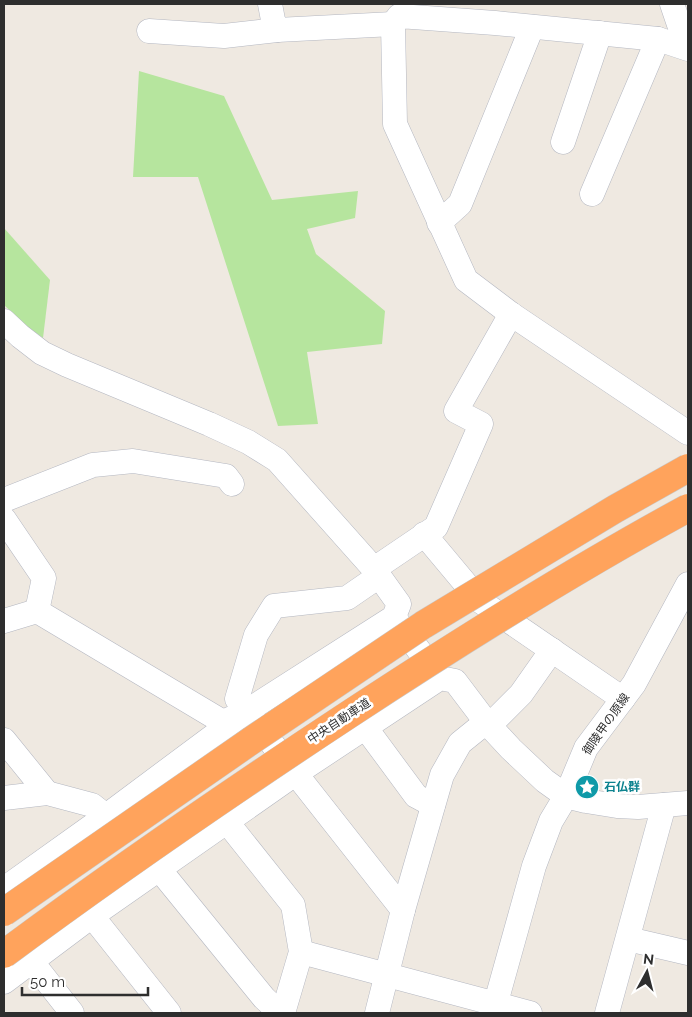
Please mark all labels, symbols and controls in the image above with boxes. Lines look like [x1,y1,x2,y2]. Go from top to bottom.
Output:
street label: 御陵甲の原線 [580,690,632,758]
street label: 中央自動車道 [305,696,373,746]
place icon: 石仏群 [574,774,600,800]
place label: 石仏群 [604,780,640,794]
north arrow [622,947,672,997]
text: N [642,951,655,968]
scale bar [22,964,149,996]
text: 50 m [30,973,65,991]

